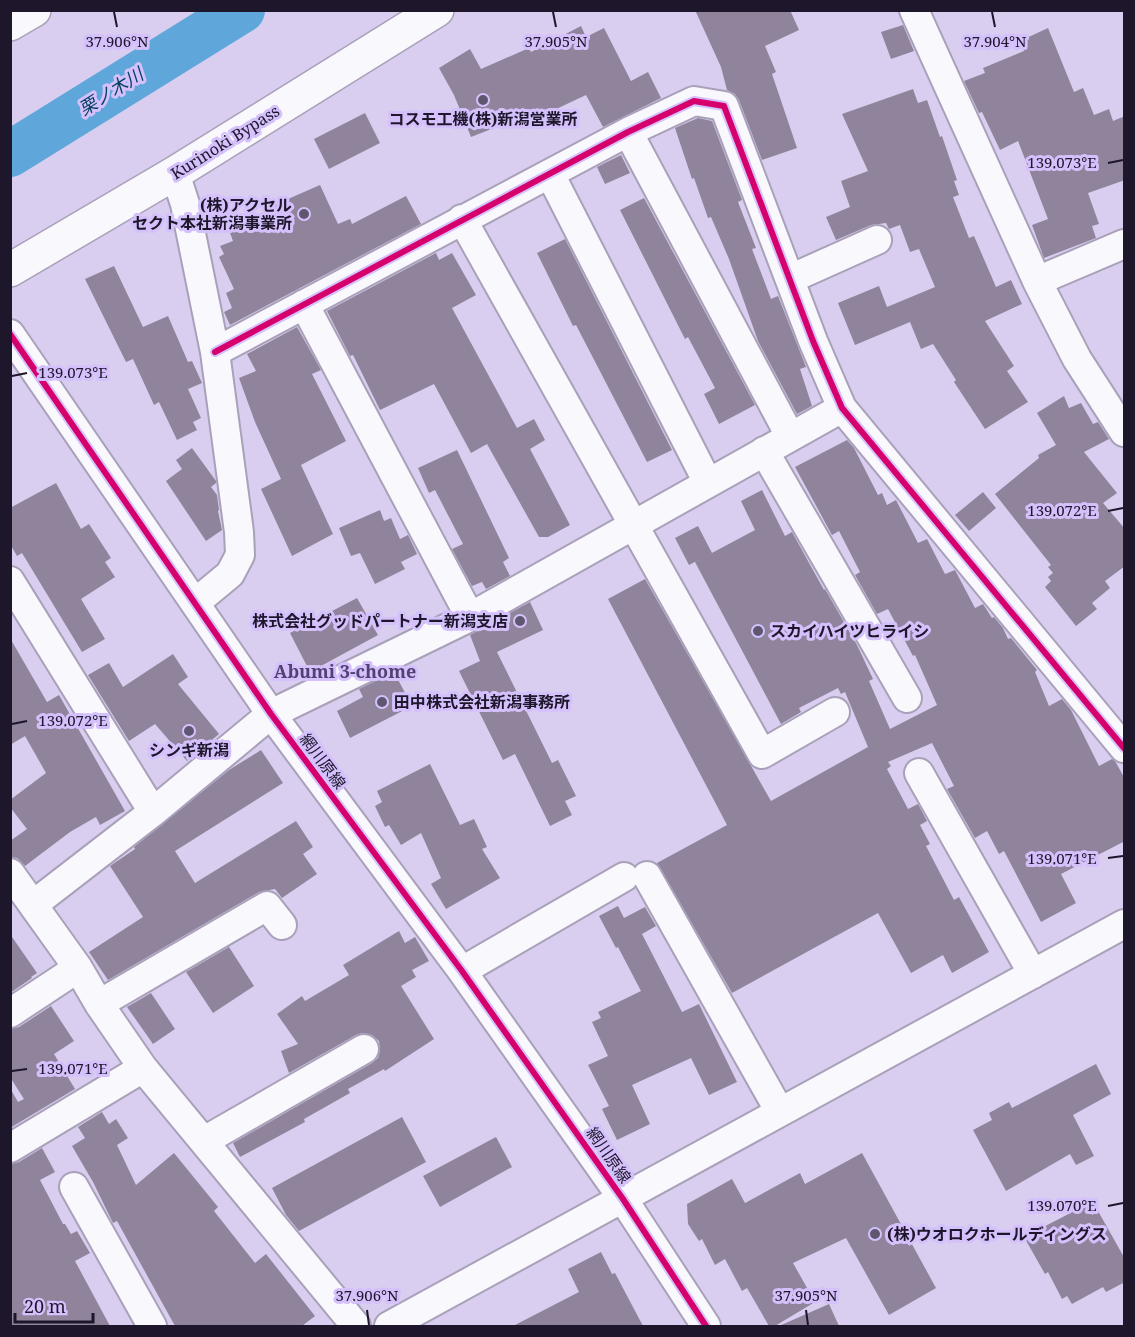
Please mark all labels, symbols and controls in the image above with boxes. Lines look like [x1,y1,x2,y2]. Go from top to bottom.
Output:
text: 37.906°N [85,31,149,51]
text: 37.905°N [524,31,588,51]
text: 37.904°N [963,31,1027,51]
water label: 栗ノ木川 [74,61,149,120]
marker: コスモ工機(株)新潟営業所 [476,93,490,107]
street label: Kurinoki Bypass [166,100,284,184]
place label: コスモ工機(株)新潟営業所 [389,108,577,130]
text: 139.073°E [1027,152,1097,172]
place label: (株)アクセル セクト本社新潟事業所 [132,194,292,234]
marker: (株)アクセル セクト本社新潟事業所 [297,207,311,221]
text: 139.073°E [38,362,108,382]
text: 139.072°E [1027,500,1097,520]
place label: 株式会社グッドパートナー新潟支店 [252,610,508,632]
marker: 株式会社グッドパートナー新潟支店 [513,614,527,628]
place label: スカイハイツヒライシ [770,620,929,642]
marker: スカイハイツヒライシ [751,624,765,638]
district label: Abumi 3-chome [274,659,416,683]
place label: 田中株式会社新潟事務所 [394,691,570,713]
marker: 田中株式会社新潟事務所 [375,695,389,709]
text: 139.072°E [38,710,108,730]
marker: シンギ新潟 [182,724,196,738]
street label: 網川原線 [295,729,351,793]
place label: シンギ新潟 [149,739,229,761]
text: 139.071°E [1027,848,1097,868]
text: 139.071°E [38,1058,108,1078]
street label: 網川原線 [582,1122,636,1188]
text: 139.070°E [1027,1195,1097,1215]
place label: (株)ウオロクホールディングス [887,1223,1107,1245]
marker: (株)ウオロクホールディングス [868,1227,882,1241]
text: 37.906°N [335,1285,399,1305]
text: 37.905°N [774,1285,838,1305]
scale bar [15,1286,93,1324]
text: 20 m [24,1294,66,1318]

